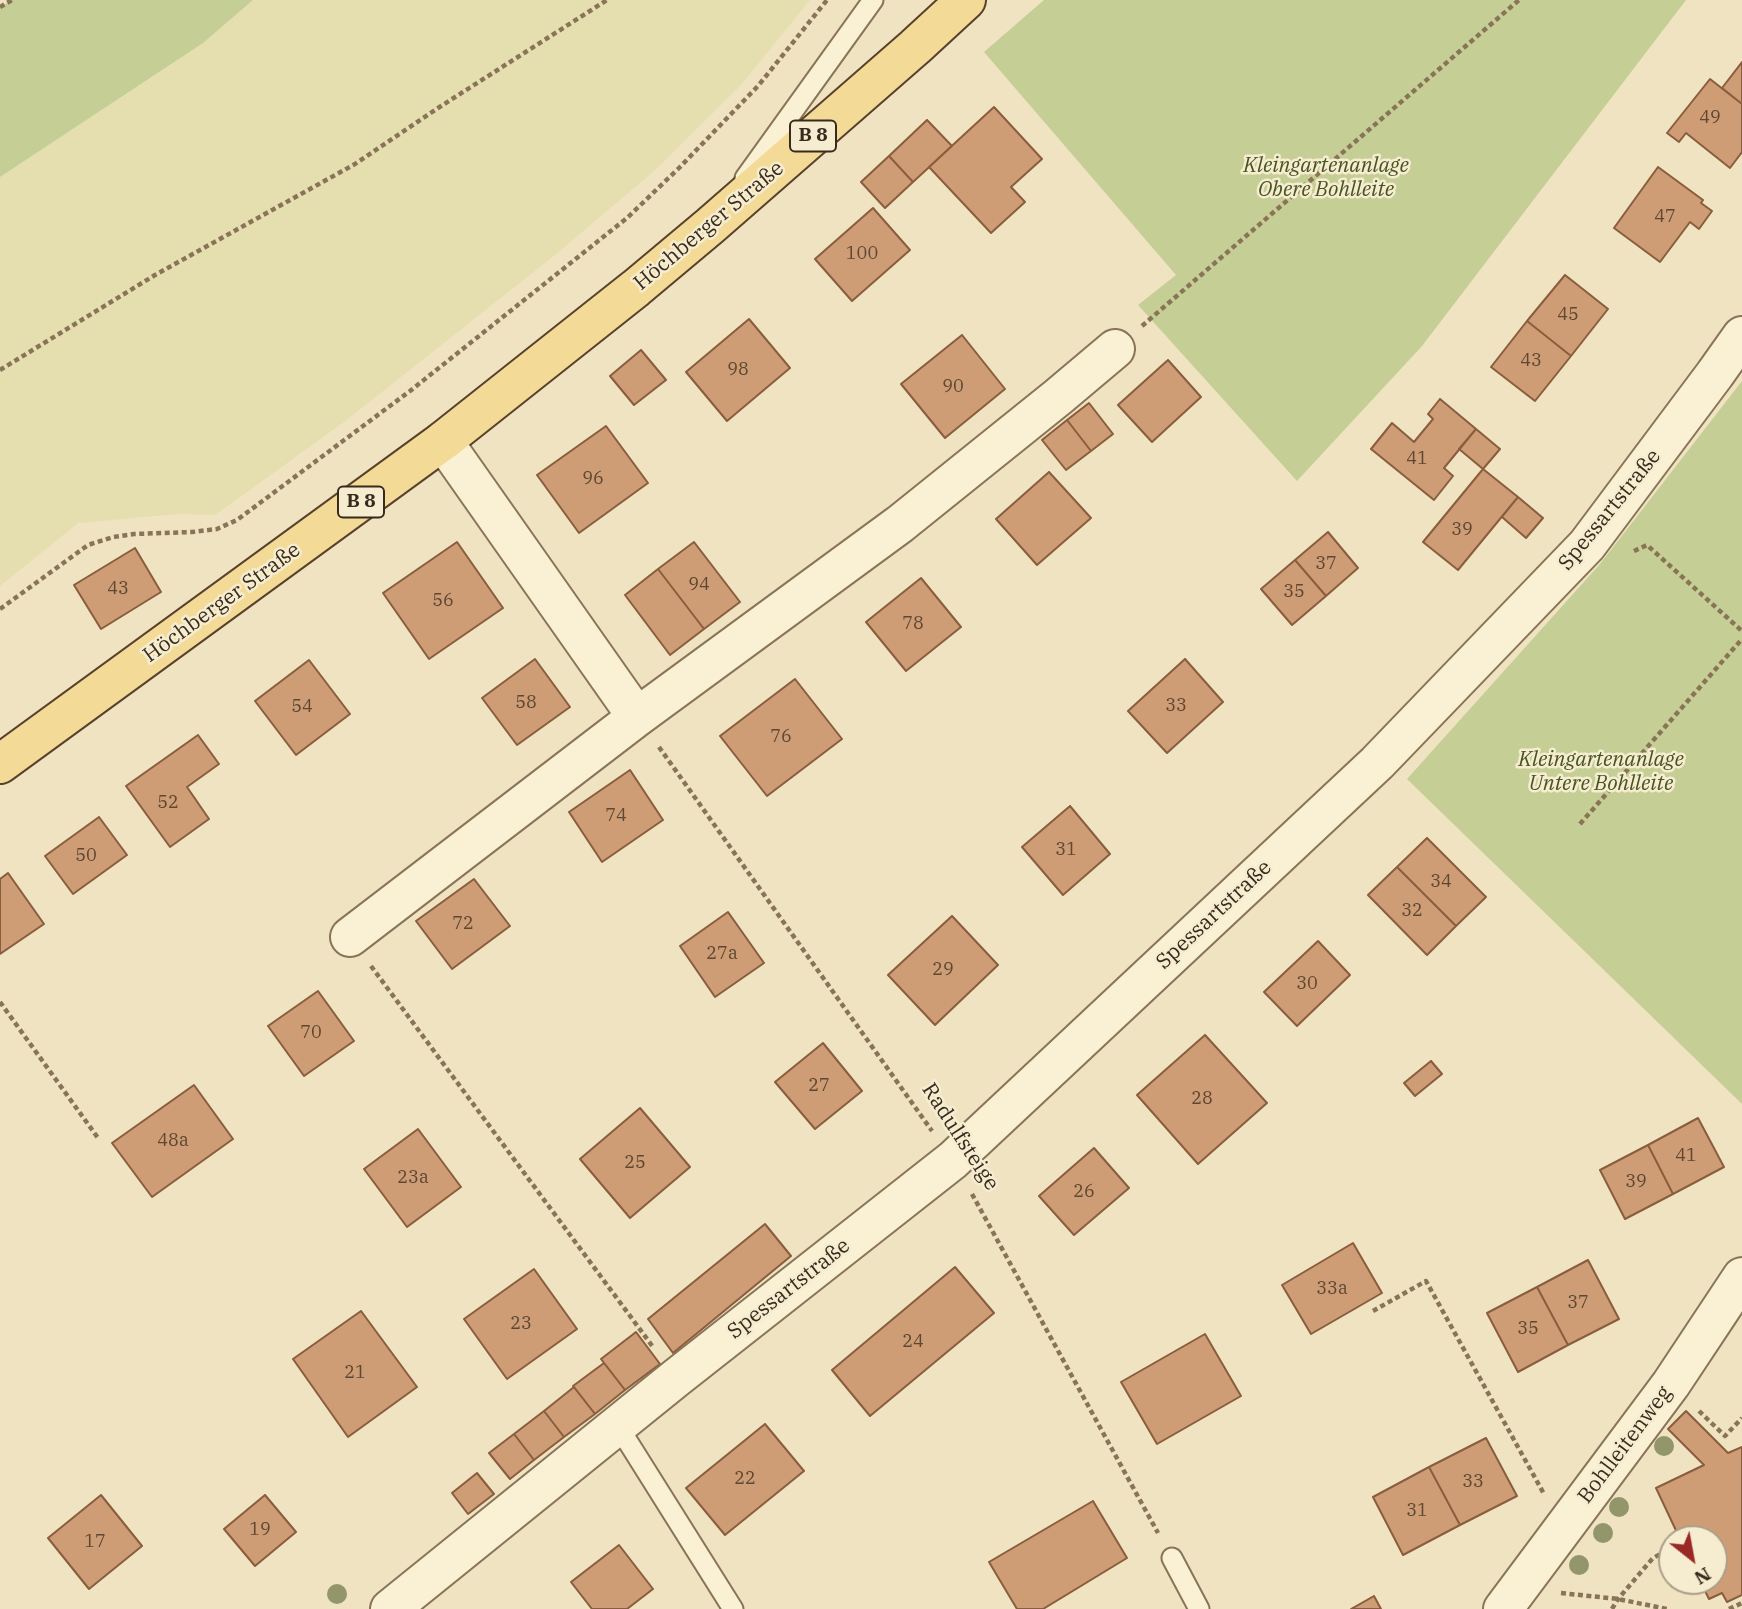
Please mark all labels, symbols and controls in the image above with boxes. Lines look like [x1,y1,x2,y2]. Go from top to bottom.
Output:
house number: 49 [1699,107,1721,129]
road number: B 8 [790,120,836,152]
park label: Kleingartenanlage Obere Bohlleite [1243,153,1409,203]
street label: Höchberger Straße [629,156,789,296]
house number: 47 [1654,206,1676,228]
house number: 100 [846,243,878,265]
house number: 45 [1557,304,1579,326]
house number: 43 [1520,350,1542,372]
house number: 98 [727,359,749,381]
house number: 90 [942,376,964,398]
street label: Spessartstraße [1554,444,1666,576]
house number: 41 [1406,448,1428,470]
house number: 96 [582,468,604,490]
road number: B 8 [338,486,384,517]
house number: 39 [1451,519,1473,541]
street label: Höchberger Straße [139,538,305,668]
house number: 37 [1315,553,1337,575]
house number: 94 [688,574,710,596]
house number: 43 [107,578,129,600]
house number: 35 [1283,581,1305,603]
house number: 56 [432,590,454,612]
house number: 78 [902,613,924,635]
house number: 58 [515,692,537,714]
house number: 33 [1165,695,1187,717]
house number: 54 [291,696,313,718]
house number: 76 [770,726,792,748]
park label: Kleingartenanlage Untere Bohlleite [1518,747,1684,797]
house number: 52 [157,792,179,814]
house number: 74 [605,805,627,827]
house number: 31 [1055,839,1077,861]
house number: 50 [75,845,97,867]
street label: Spessartstraße [1151,855,1277,975]
house number: 34 [1430,871,1452,893]
house number: 32 [1401,900,1423,922]
house number: 72 [452,913,474,935]
house number: 27a [706,943,738,965]
house number: 29 [932,959,954,981]
house number: 30 [1296,973,1318,995]
house number: 70 [300,1022,322,1044]
house number: 27 [808,1075,830,1097]
street label: Radulfsteige [916,1079,1004,1195]
house number: 28 [1191,1088,1213,1110]
house number: 48a [157,1130,189,1152]
house number: 41 [1675,1145,1697,1167]
house number: 25 [624,1152,646,1174]
house number: 23a [397,1167,429,1189]
house number: 39 [1625,1171,1647,1193]
house number: 26 [1073,1181,1095,1203]
street label: Spessartstraße [723,1233,855,1345]
house number: 33a [1316,1278,1348,1300]
house number: 37 [1567,1292,1589,1314]
house number: 23 [510,1313,532,1335]
house number: 35 [1517,1318,1539,1340]
house number: 24 [902,1331,924,1353]
house number: 21 [344,1362,366,1384]
street label: Bohlleitenweg [1573,1381,1677,1509]
house number: 22 [734,1468,756,1490]
house number: 33 [1462,1471,1484,1493]
house number: 31 [1406,1500,1428,1522]
house number: 19 [249,1519,271,1541]
north arrow [1658,1525,1728,1595]
house number: 17 [84,1531,106,1553]
text: N [1690,1562,1715,1590]

